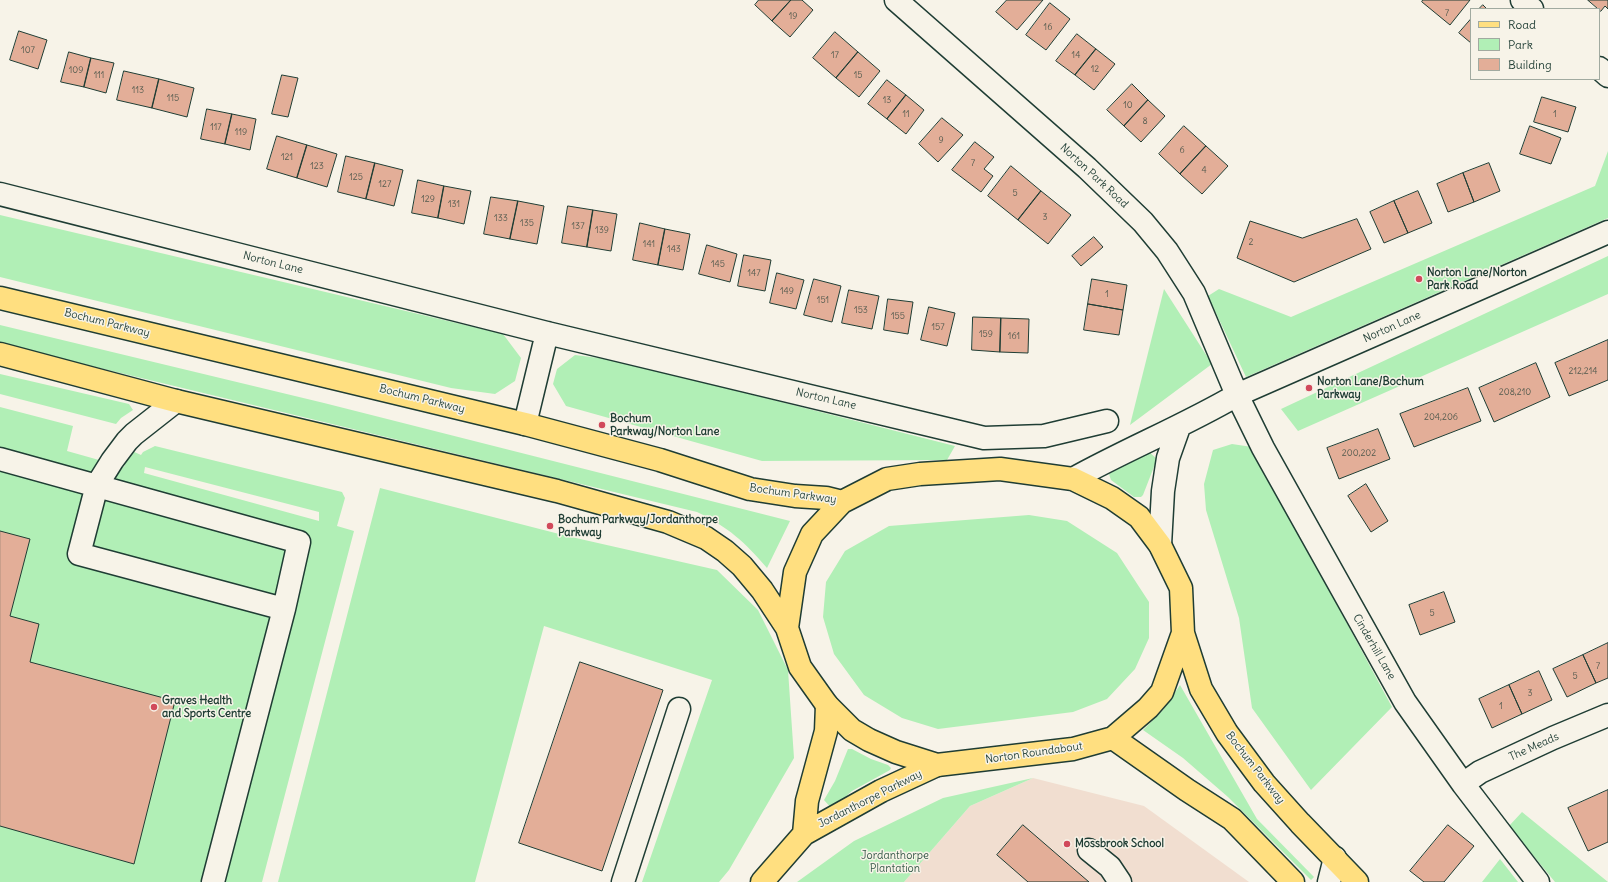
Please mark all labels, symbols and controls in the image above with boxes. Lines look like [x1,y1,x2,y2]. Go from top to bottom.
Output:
house number: 7 [1445,8,1449,18]
legend [1470,8,1600,80]
house number: 19 [789,11,797,21]
text: Road [1508,17,1536,32]
house number: 16 [1044,22,1052,32]
text: Park [1508,37,1533,52]
house number: 107 [21,45,35,55]
house number: 17 [831,50,839,60]
house number: 14 [1072,50,1080,60]
text: Building [1508,57,1552,72]
house number: 12 [1091,64,1099,74]
house number: 109 [69,65,83,75]
house number: 111 [94,70,104,80]
house number: 15 [854,70,862,80]
house number: 113 [132,85,144,95]
house number: 115 [167,93,179,103]
house number: 13 [883,95,891,105]
house number: 10 [1123,100,1133,110]
house number: 11 [902,109,910,119]
house number: 1 [1553,109,1557,119]
house number: 8 [1142,116,1148,126]
house number: 117 [210,122,222,132]
house number: 119 [235,127,247,137]
house number: 9 [938,135,944,145]
street label: Norton Park Road [1057,141,1131,211]
house number: 6 [1179,145,1185,155]
house number: 121 [281,152,293,162]
house number: 7 [971,158,975,168]
house number: 123 [310,161,324,171]
house number: 4 [1201,165,1207,175]
house number: 125 [349,172,363,182]
house number: 127 [379,179,391,189]
house number: 5 [1012,188,1018,198]
house number: 129 [421,194,435,204]
house number: 131 [448,199,460,209]
house number: 3 [1042,212,1048,222]
house number: 133 [494,213,508,223]
house number: 135 [520,218,534,228]
house number: 137 [571,221,585,231]
house number: 139 [595,225,609,235]
house number: 2 [1249,237,1253,247]
house number: 141 [643,239,655,249]
house number: 143 [667,244,681,254]
street label: Norton Lane [242,249,304,277]
house number: 145 [711,259,725,269]
place label: Norton Lane/Norton Park Road [1427,266,1527,292]
house number: 147 [747,268,761,278]
marker: Norton Lane/Norton Park Road [1414,274,1424,284]
house number: 149 [780,286,794,296]
house number: 1 [1105,289,1109,299]
house number: 151 [817,295,829,305]
house number: 153 [854,305,868,315]
street label: Bochum Parkway [63,306,151,340]
street label: Norton Lane [1361,308,1423,346]
house number: 155 [891,311,905,321]
house number: 157 [931,322,945,332]
house number: 159 [979,329,993,339]
house number: 161 [1008,331,1020,341]
house number: 212,214 [1568,366,1598,376]
place label: Norton Lane/Bochum Parkway [1317,375,1424,401]
street label: Bochum Parkway [378,382,466,416]
marker: Norton Lane/Bochum Parkway [1304,383,1314,393]
street label: Norton Lane [795,386,857,412]
house number: 208,210 [1499,387,1531,397]
place label: Bochum Parkway/Norton Lane [610,412,719,438]
house number: 204,206 [1424,412,1458,422]
marker: Bochum Parkway/Norton Lane [597,420,607,430]
house number: 200,202 [1342,448,1376,458]
street label: Bochum Parkway [749,481,837,507]
place label: Bochum Parkway/Jordanthorpe Parkway [558,513,718,539]
marker: Bochum Parkway/Jordanthorpe Parkway [545,521,555,531]
house number: 5 [1429,608,1435,618]
street label: Cinderhill Lane [1350,612,1398,682]
house number: 7 [1596,661,1600,671]
house number: 5 [1572,671,1578,681]
house number: 3 [1527,688,1533,698]
place label: Graves Health and Sports Centre [162,694,251,720]
house number: 1 [1499,701,1503,711]
marker: Graves Health and Sports Centre [149,702,159,712]
street label: Bochum Parkway [1223,729,1287,807]
street label: The Meads [1507,730,1561,764]
street label: Norton Roundabout [985,740,1083,766]
street label: Jordanthorpe Parkway [816,767,924,831]
place label: Mossbrook School [1075,837,1164,851]
marker: Mossbrook School [1062,839,1072,849]
park label: Jordanthorpe Plantation [861,849,929,875]

